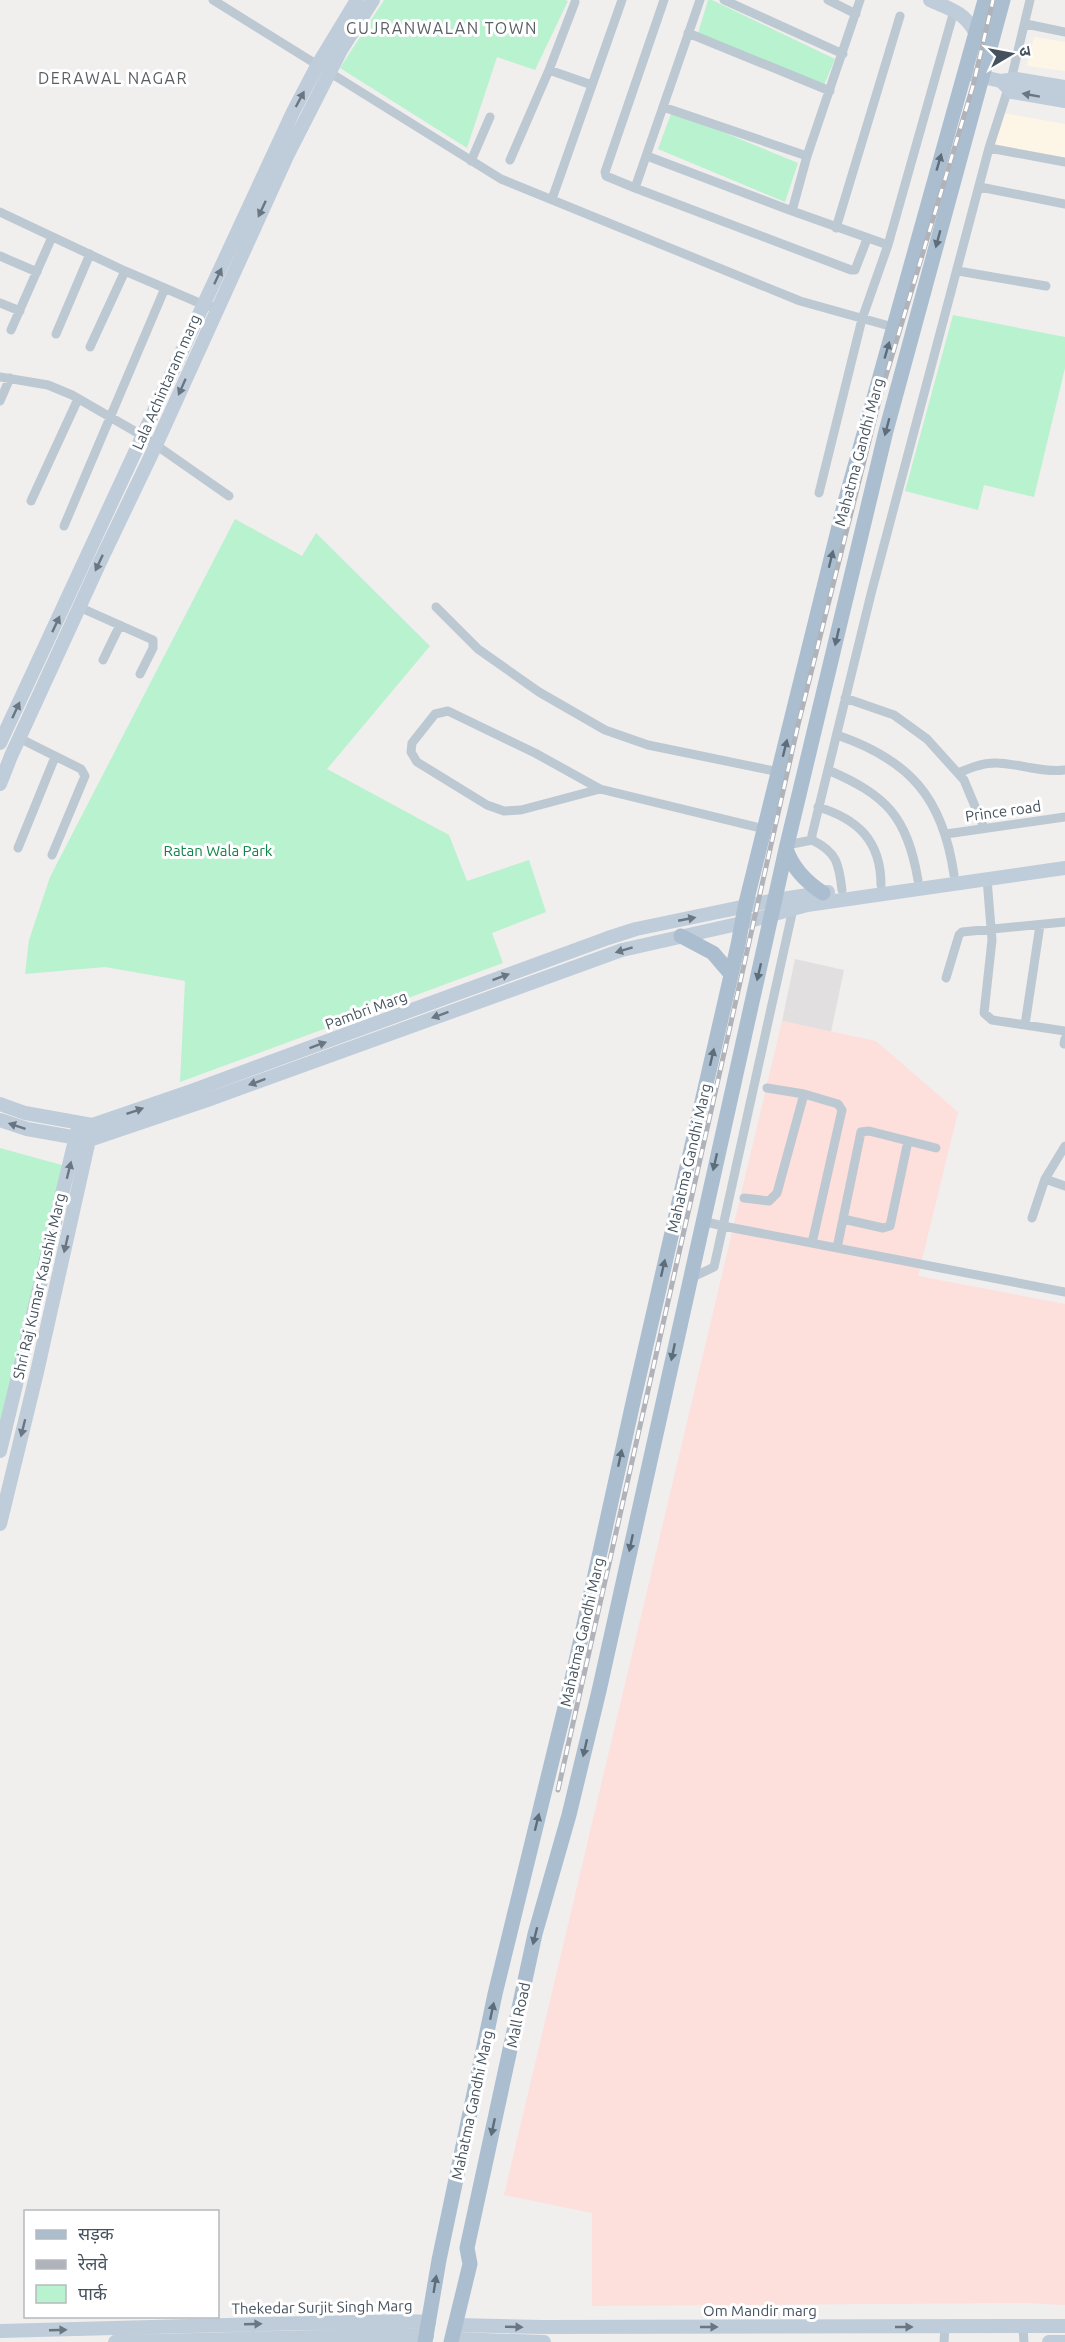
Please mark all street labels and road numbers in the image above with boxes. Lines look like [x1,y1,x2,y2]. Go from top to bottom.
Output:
street label: Lala Achintaram marg [128,312,204,452]
street label: Mahatma Gandhi Marg [831,376,887,528]
street label: Prince road [964,797,1042,825]
street label: Pambri Marg [323,987,409,1033]
street label: Mahatma Gandhi Marg [664,1082,714,1234]
street label: Shri Raj Kumar Kaushik Marg [9,1191,69,1381]
street label: Mahatma Gandhi Marg [557,1556,607,1708]
street label: Mall Road [503,1981,533,2049]
street label: Mahatma Gandhi Marg [448,2029,496,2181]
street label: Thekedar Surjit Singh Marg [231,2297,413,2317]
street label: Om Mandir marg [703,2302,817,2319]

